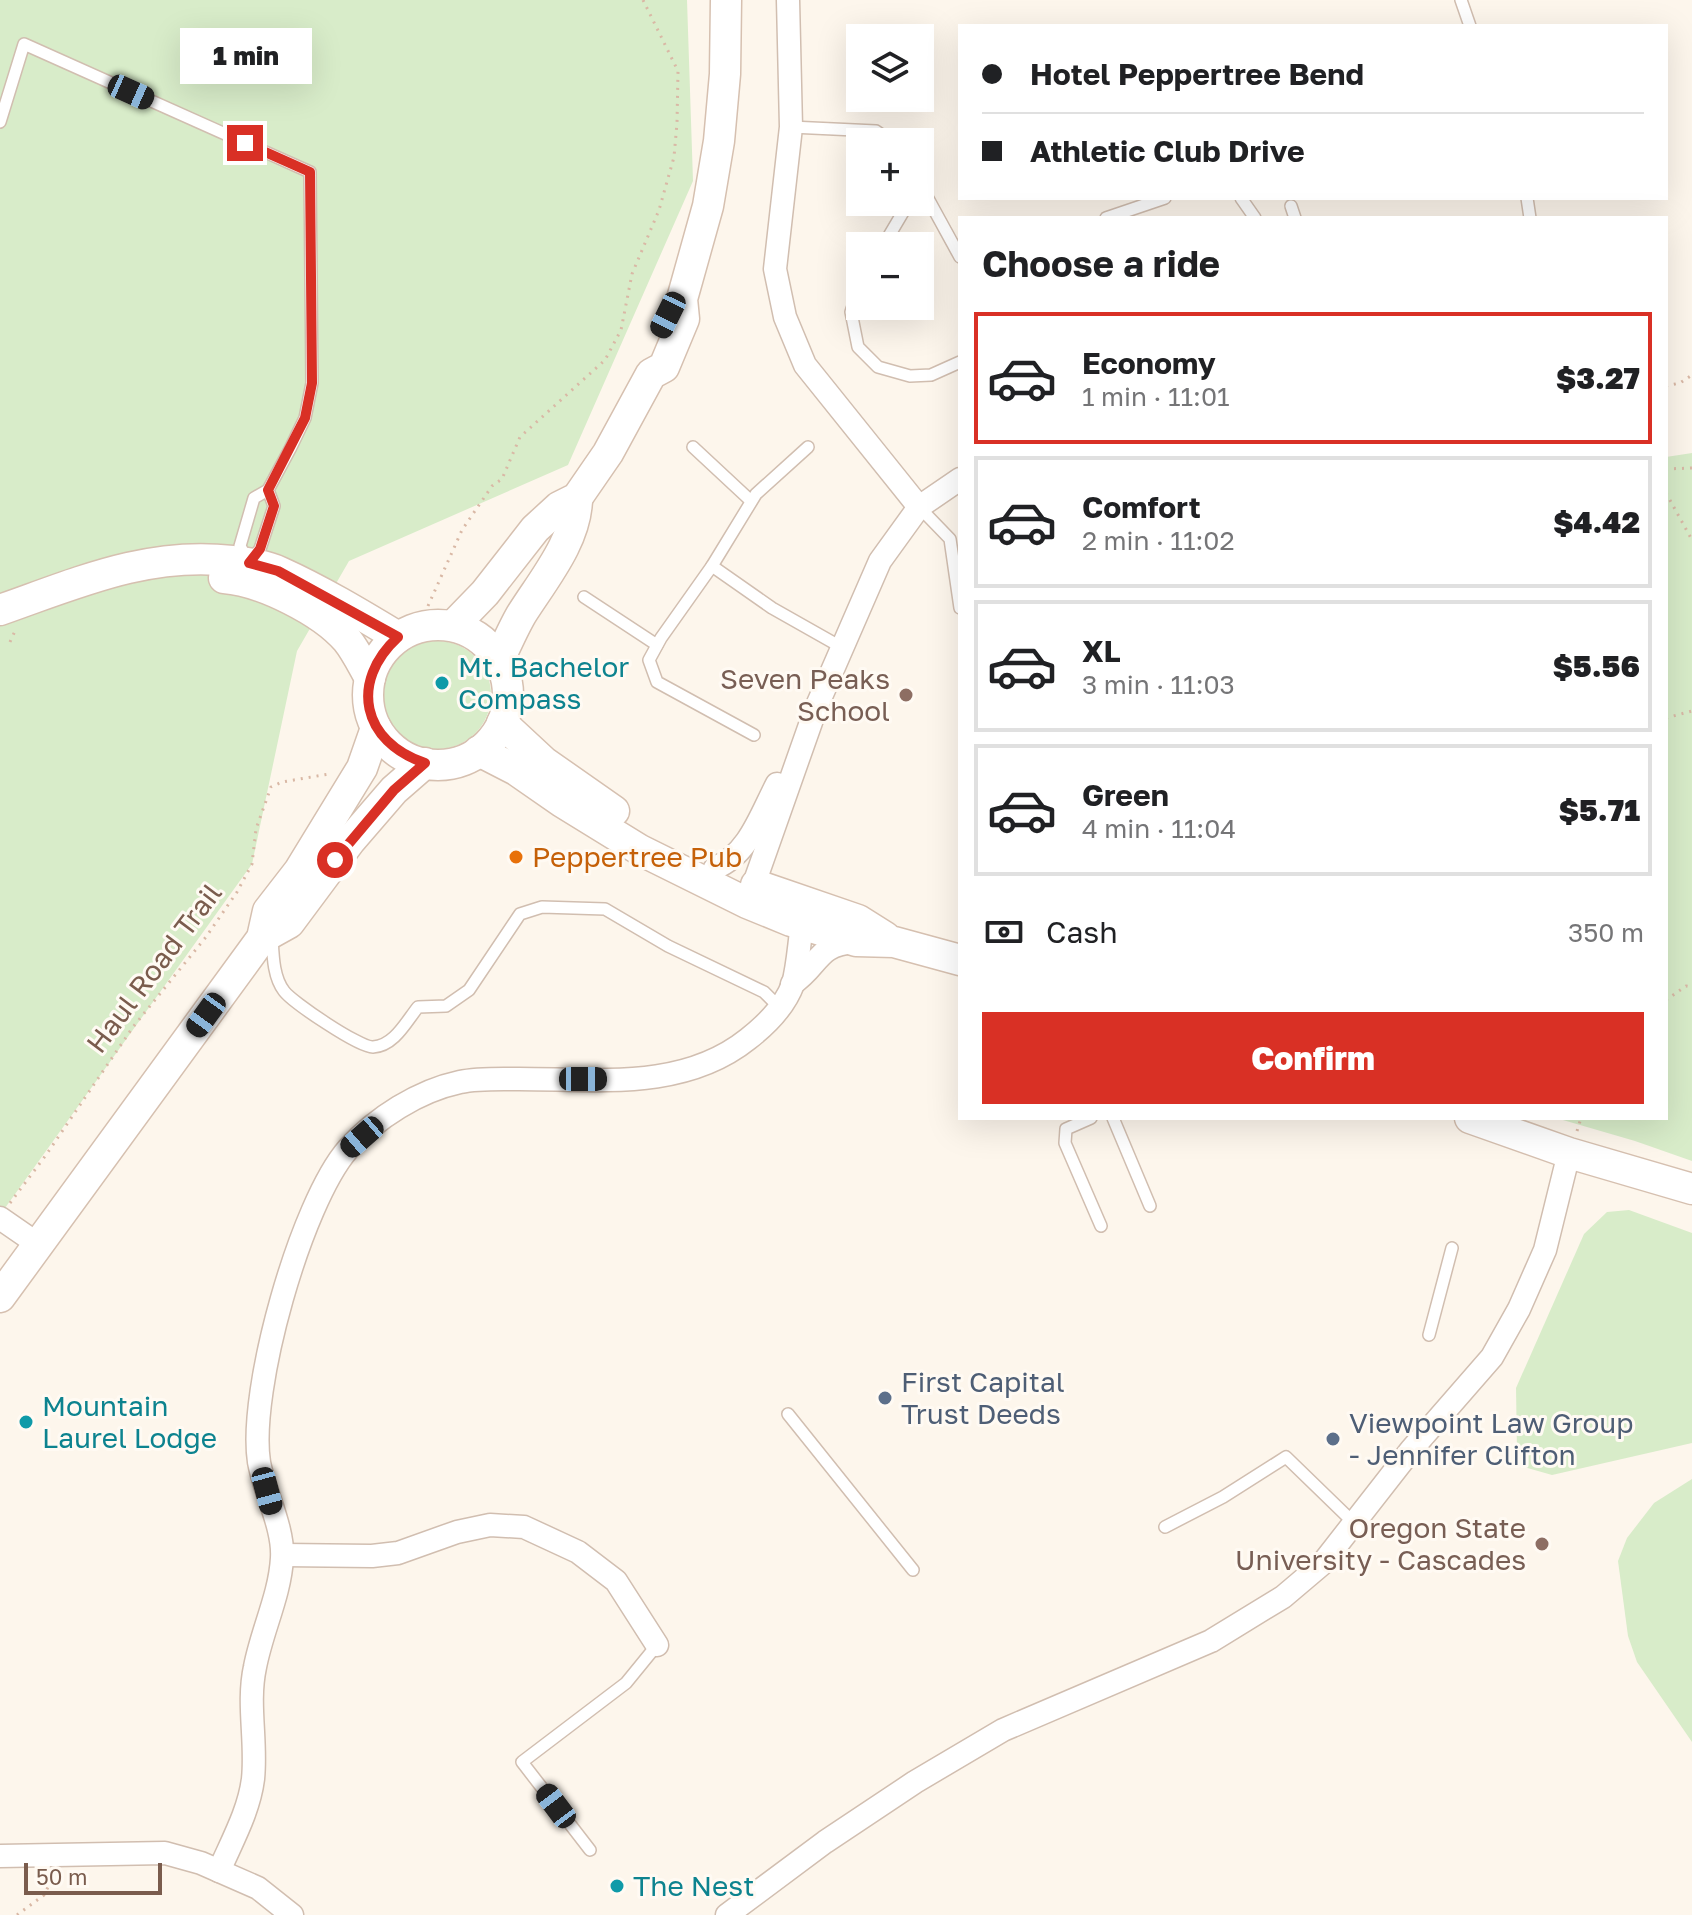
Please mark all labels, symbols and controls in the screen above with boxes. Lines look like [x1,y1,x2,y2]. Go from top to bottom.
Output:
map controls [846,24,934,320]
button: layers [846,24,934,112]
callout: 1 min [179,27,311,83]
text: 1 min [213,40,279,71]
text: Hotel Peppertree Bend [1030,56,1364,92]
car [104,71,158,113]
route end [227,125,263,161]
button: + [846,128,934,216]
text: Athletic Club Drive [1030,133,1305,169]
button: − [846,232,934,320]
text: Choose a ride [982,242,1220,285]
car [647,288,689,342]
icon: car [986,342,1058,414]
text: Economy [1082,345,1216,381]
text: $3.27 [1556,360,1640,396]
text: 1 min · 11:01 [1082,381,1230,412]
icon: car [986,486,1058,558]
text: Comfort [1082,489,1201,525]
text: $4.42 [1553,504,1640,540]
text: 2 min · 11:02 [1082,525,1235,556]
icon: car [986,630,1058,702]
text: XL [1082,633,1121,669]
text: $5.56 [1553,648,1640,684]
place label: Mt. Bachelor Compass [458,650,629,715]
place label: Seven Peaks School [720,662,890,727]
text: 3 min · 11:03 [1082,669,1235,700]
marker: Mt. Bachelor Compass [433,674,451,692]
marker: Seven Peaks School [897,686,915,704]
icon: car [986,774,1058,846]
text: Green [1082,777,1169,813]
text: $5.71 [1559,792,1640,828]
text: 4 min · 11:04 [1082,813,1236,844]
place label: Peppertree Pub [532,840,742,873]
route start [317,842,353,878]
marker: Peppertree Pub [507,848,525,866]
street label: Haul Road Trail [79,877,228,1059]
icon: cash [982,910,1026,954]
text: Cash [1046,914,1118,950]
text: 350 m [1568,917,1644,948]
car [182,989,230,1041]
button: Confirm [982,1012,1644,1104]
car [559,1067,607,1091]
car [336,1112,388,1162]
place label: First Capital Trust Deeds [901,1365,1065,1430]
place label: Mountain Laurel Lodge [42,1389,217,1454]
marker: First Capital Trust Deeds [876,1389,894,1407]
place label: Viewpoint Law Group - Jennifer Clifton [1349,1406,1633,1471]
marker: Mountain Laurel Lodge [17,1413,35,1431]
marker: Viewpoint Law Group - Jennifer Clifton [1324,1430,1342,1448]
car [249,1465,285,1517]
place label: Oregon State University - Cascades [1235,1511,1526,1576]
marker: Oregon State University - Cascades [1533,1535,1551,1553]
car [532,1780,580,1832]
scale bar [24,1859,162,1895]
text: 50 m [36,1863,87,1890]
place label: The Nest [633,1869,754,1902]
marker: The Nest [608,1877,626,1895]

